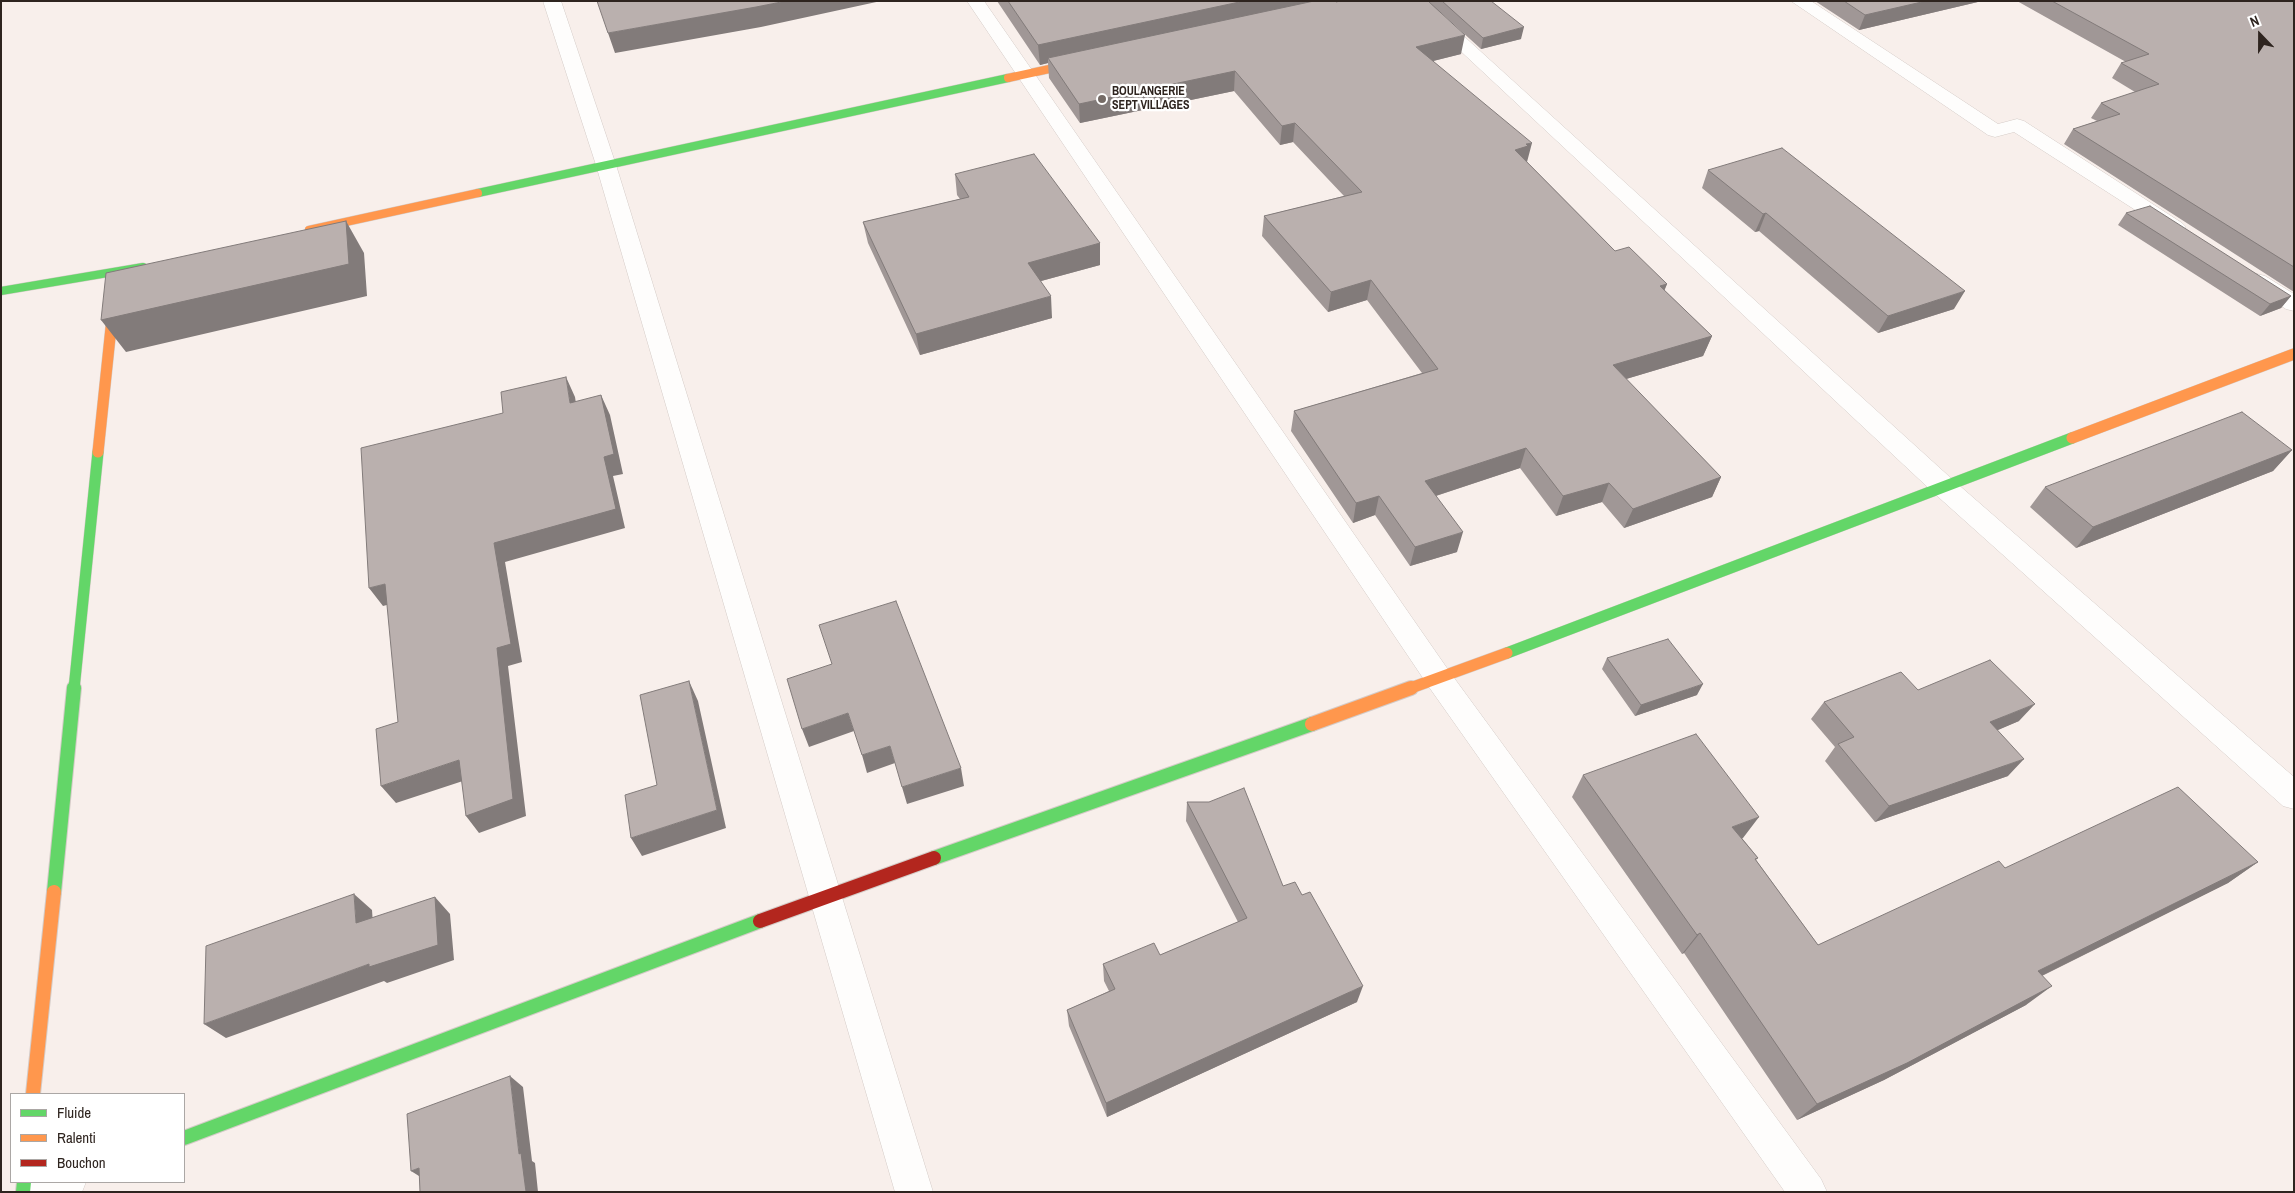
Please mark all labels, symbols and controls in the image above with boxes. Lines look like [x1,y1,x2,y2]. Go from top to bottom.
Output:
north arrow [2235,10,2285,60]
text: N [2247,11,2262,31]
place label: BOULANGERIE SEPT VILLAGES [1112,85,1190,113]
marker: BOULANGERIE SEPT VILLAGES [1096,93,1108,105]
legend [10,1093,185,1183]
text: Fluide [57,1102,91,1123]
text: Ralenti [57,1127,96,1148]
text: Bouchon [57,1152,106,1173]

